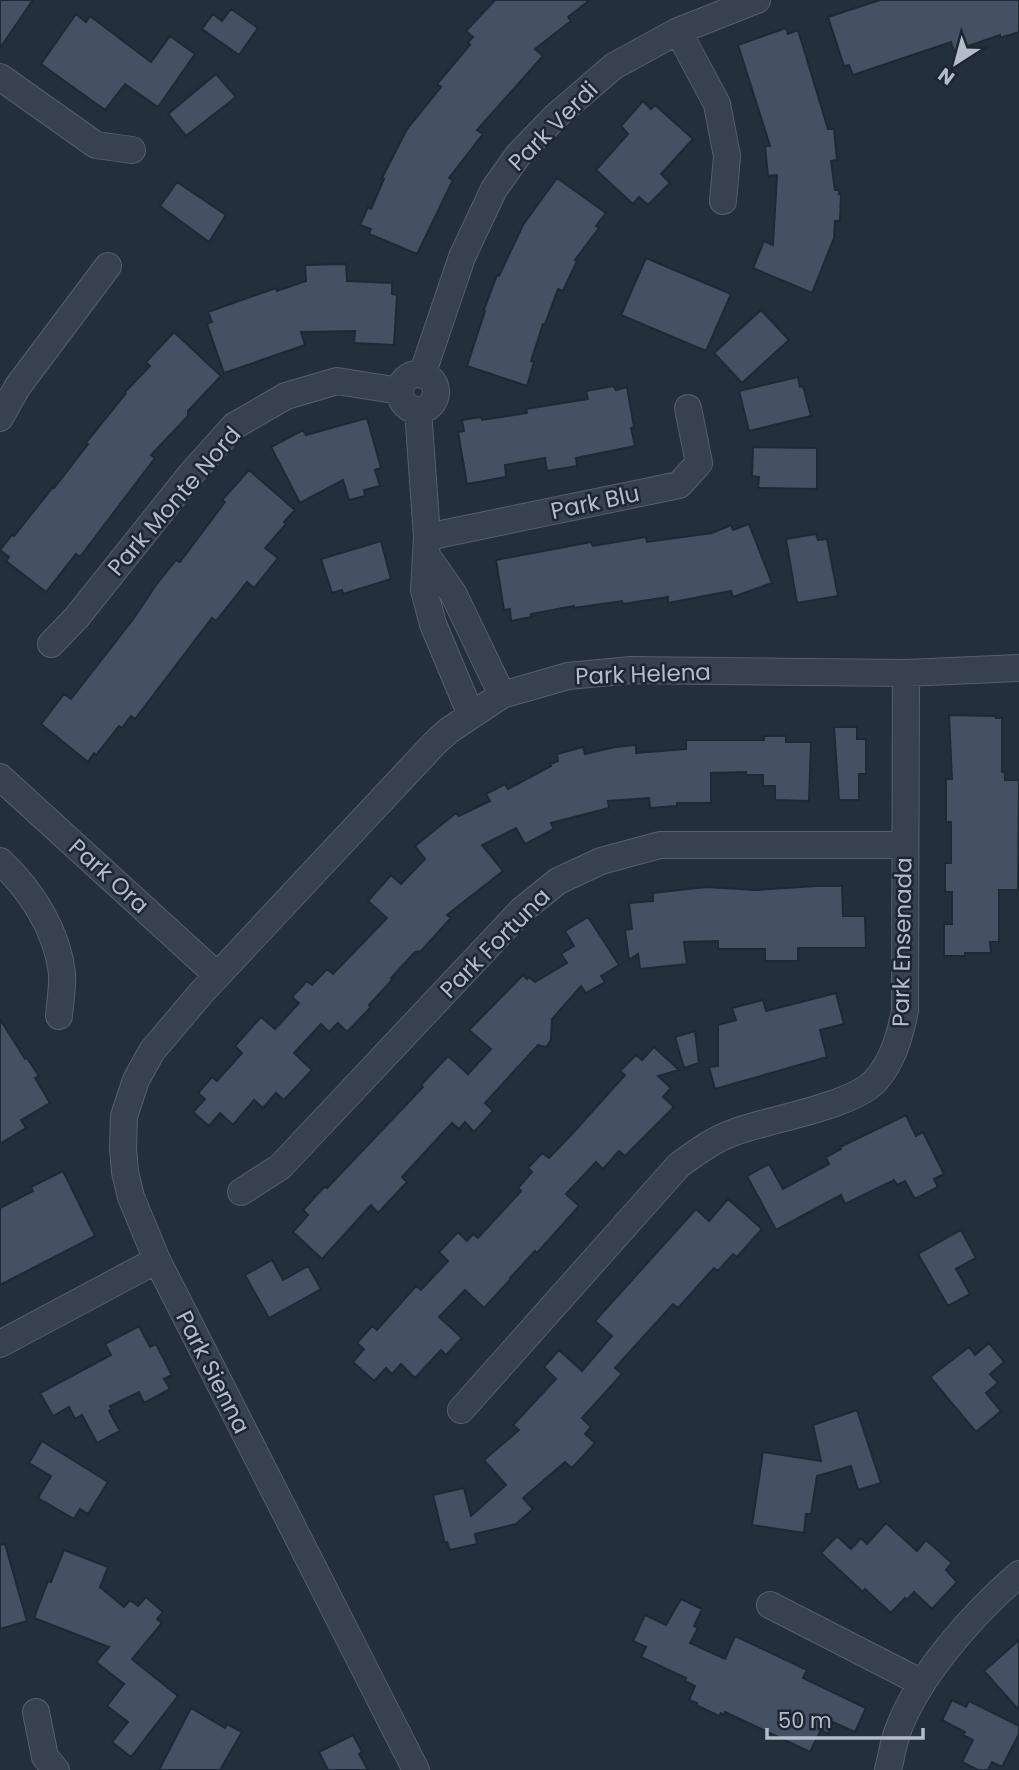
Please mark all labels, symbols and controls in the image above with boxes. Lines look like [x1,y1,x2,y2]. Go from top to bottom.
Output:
north arrow [921,28,991,98]
text: N [933,61,960,91]
street label: Park Verdi [501,74,605,178]
street label: Park Monte Nord [100,419,248,583]
street label: Park Blu [548,477,642,527]
street label: Park Helena [575,656,711,692]
street label: Park Ora [62,831,156,921]
street label: Park Ensenada [885,857,919,1027]
street label: Park Fortuna [433,881,557,1005]
street label: Park Sienna [168,1305,258,1439]
scale bar [767,1696,923,1740]
text: 50 m [778,1706,832,1735]

